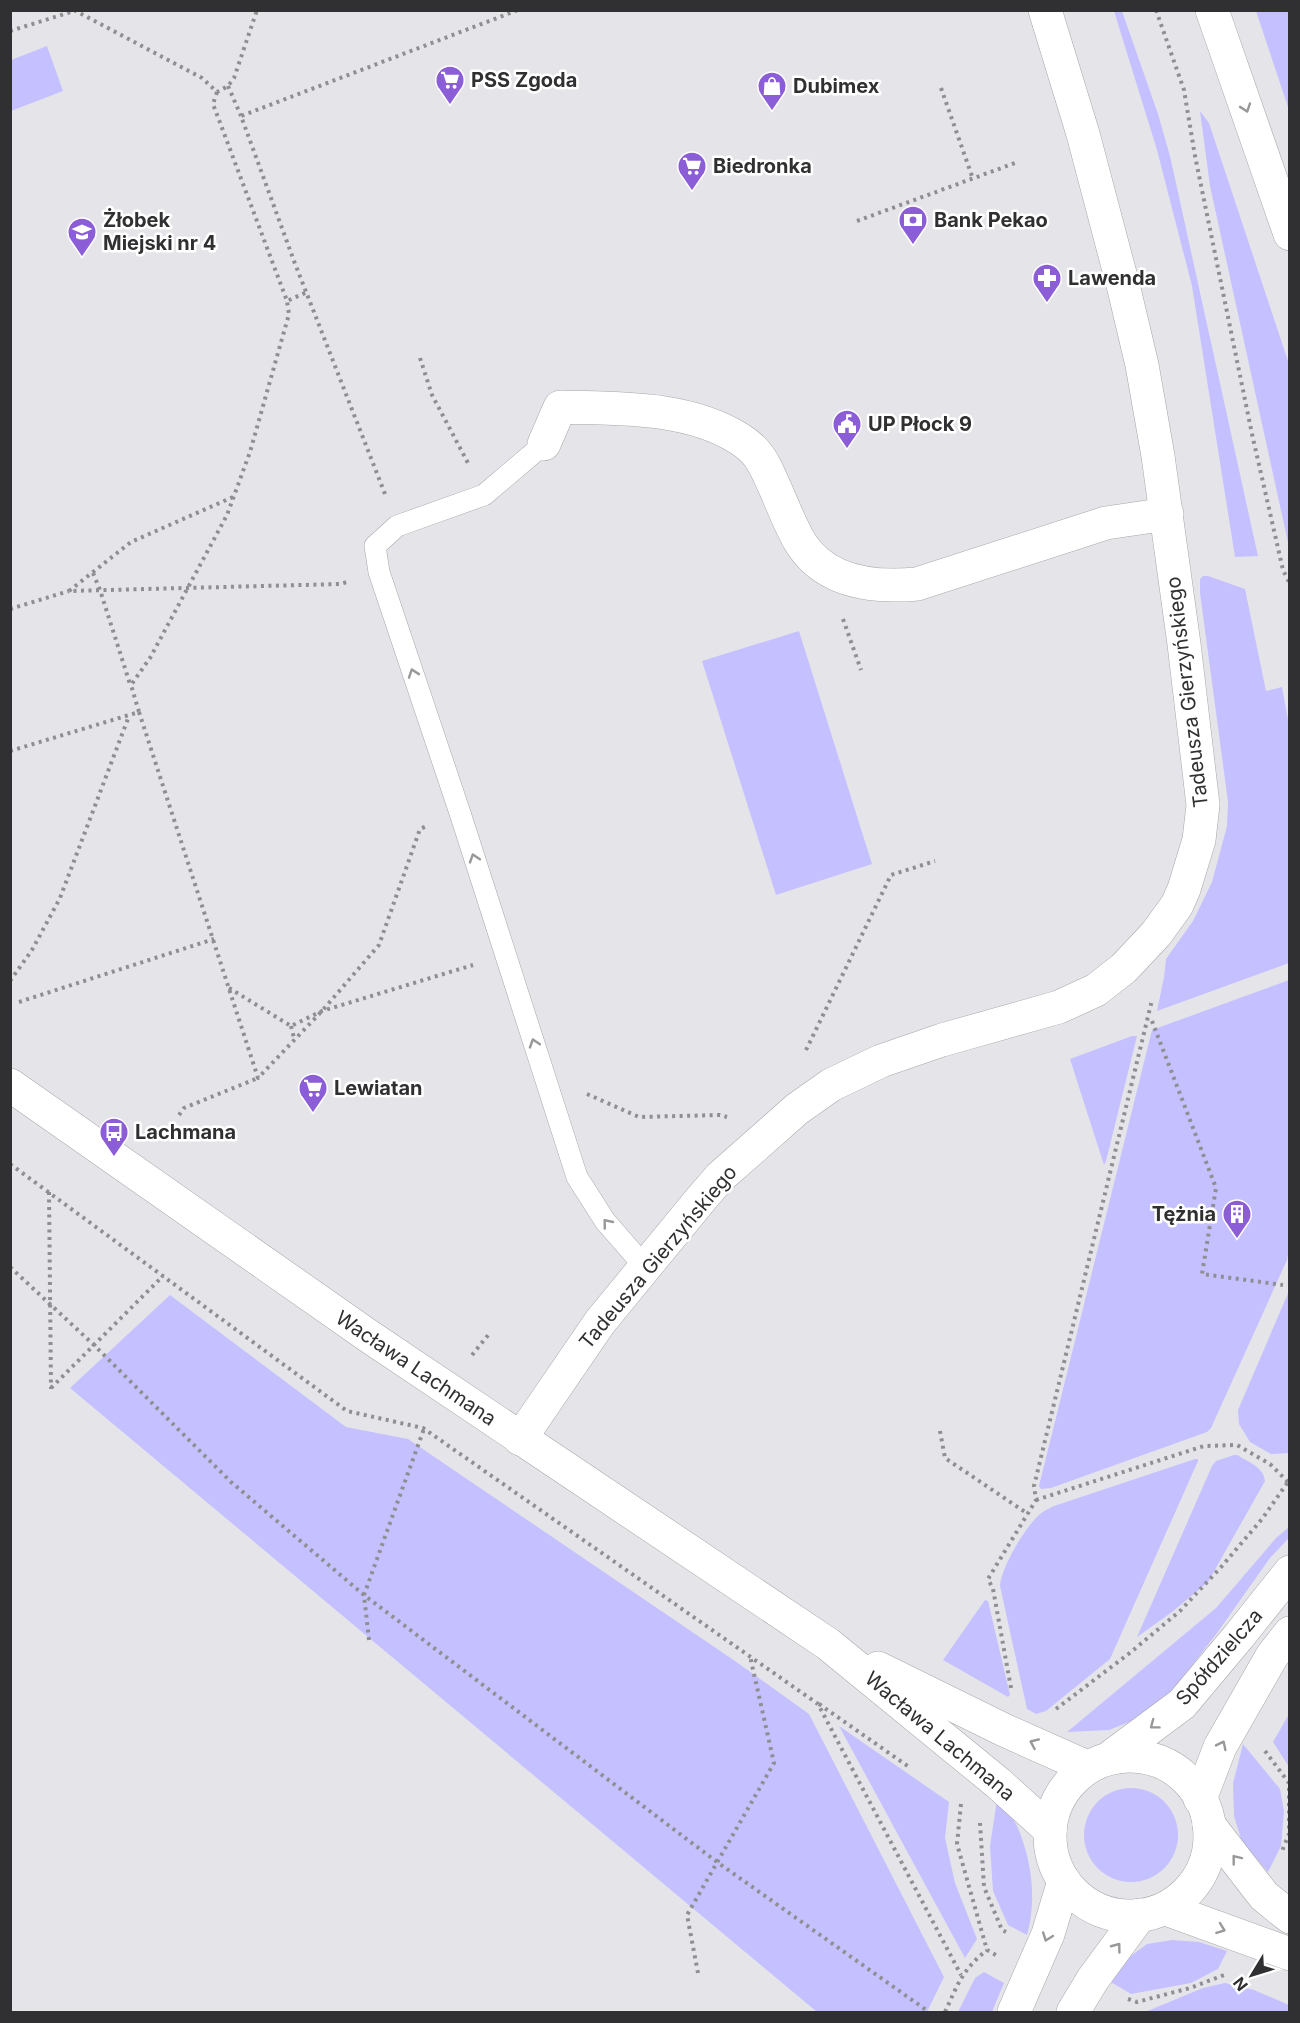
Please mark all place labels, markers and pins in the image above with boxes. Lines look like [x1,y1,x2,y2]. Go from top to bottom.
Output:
supermarket icon: PSS Zgoda [434,64,466,106]
place label: PSS Zgoda [471,68,577,92]
shop icon: Dubimex [756,70,788,112]
place label: Dubimex [793,74,880,98]
supermarket icon: Biedronka [676,150,708,192]
place label: Biedronka [713,154,812,178]
bank icon: Bank Pekao [897,204,929,246]
place label: Żłobek Miejski nr 4 [103,208,216,255]
place label: Bank Pekao [934,208,1048,232]
school or university icon: Żłobek Miejski nr 4 [66,216,98,258]
pharmacy icon: Lawenda [1031,262,1063,304]
place label: Lawenda [1068,266,1156,290]
public building icon: UP Płock 9 [831,408,863,450]
place label: UP Płock 9 [868,412,972,436]
supermarket icon: Lewiatan [297,1072,329,1114]
place label: Lewiatan [334,1076,422,1100]
bus stop icon: Lachmana [98,1116,130,1158]
place label: Lachmana [135,1120,236,1144]
building icon: Tężnia [1221,1198,1253,1240]
place label: Tężnia [1152,1202,1216,1226]

